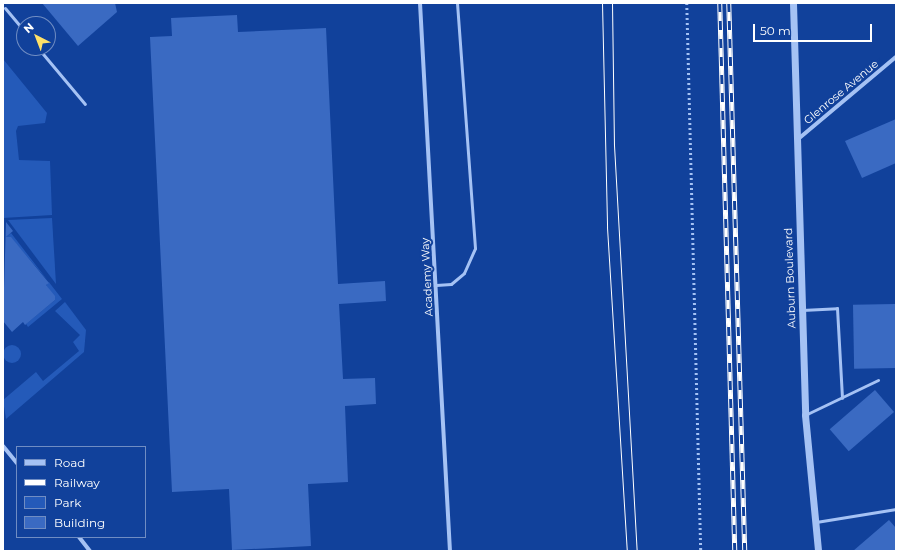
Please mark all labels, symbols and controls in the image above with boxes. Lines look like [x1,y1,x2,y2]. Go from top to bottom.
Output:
north arrow [16,16,56,56]
scale bar [755,16,874,42]
text: N [21,20,37,36]
text: 50 m [760,23,791,38]
street label: Glenrose Avenue [801,57,881,127]
street label: Auburn Boulevard [782,227,798,329]
street label: Academy Way [418,237,436,317]
legend [16,446,146,538]
text: Road [54,455,85,470]
text: Railway [54,475,100,490]
text: Park [54,495,81,510]
text: Building [54,515,105,530]

